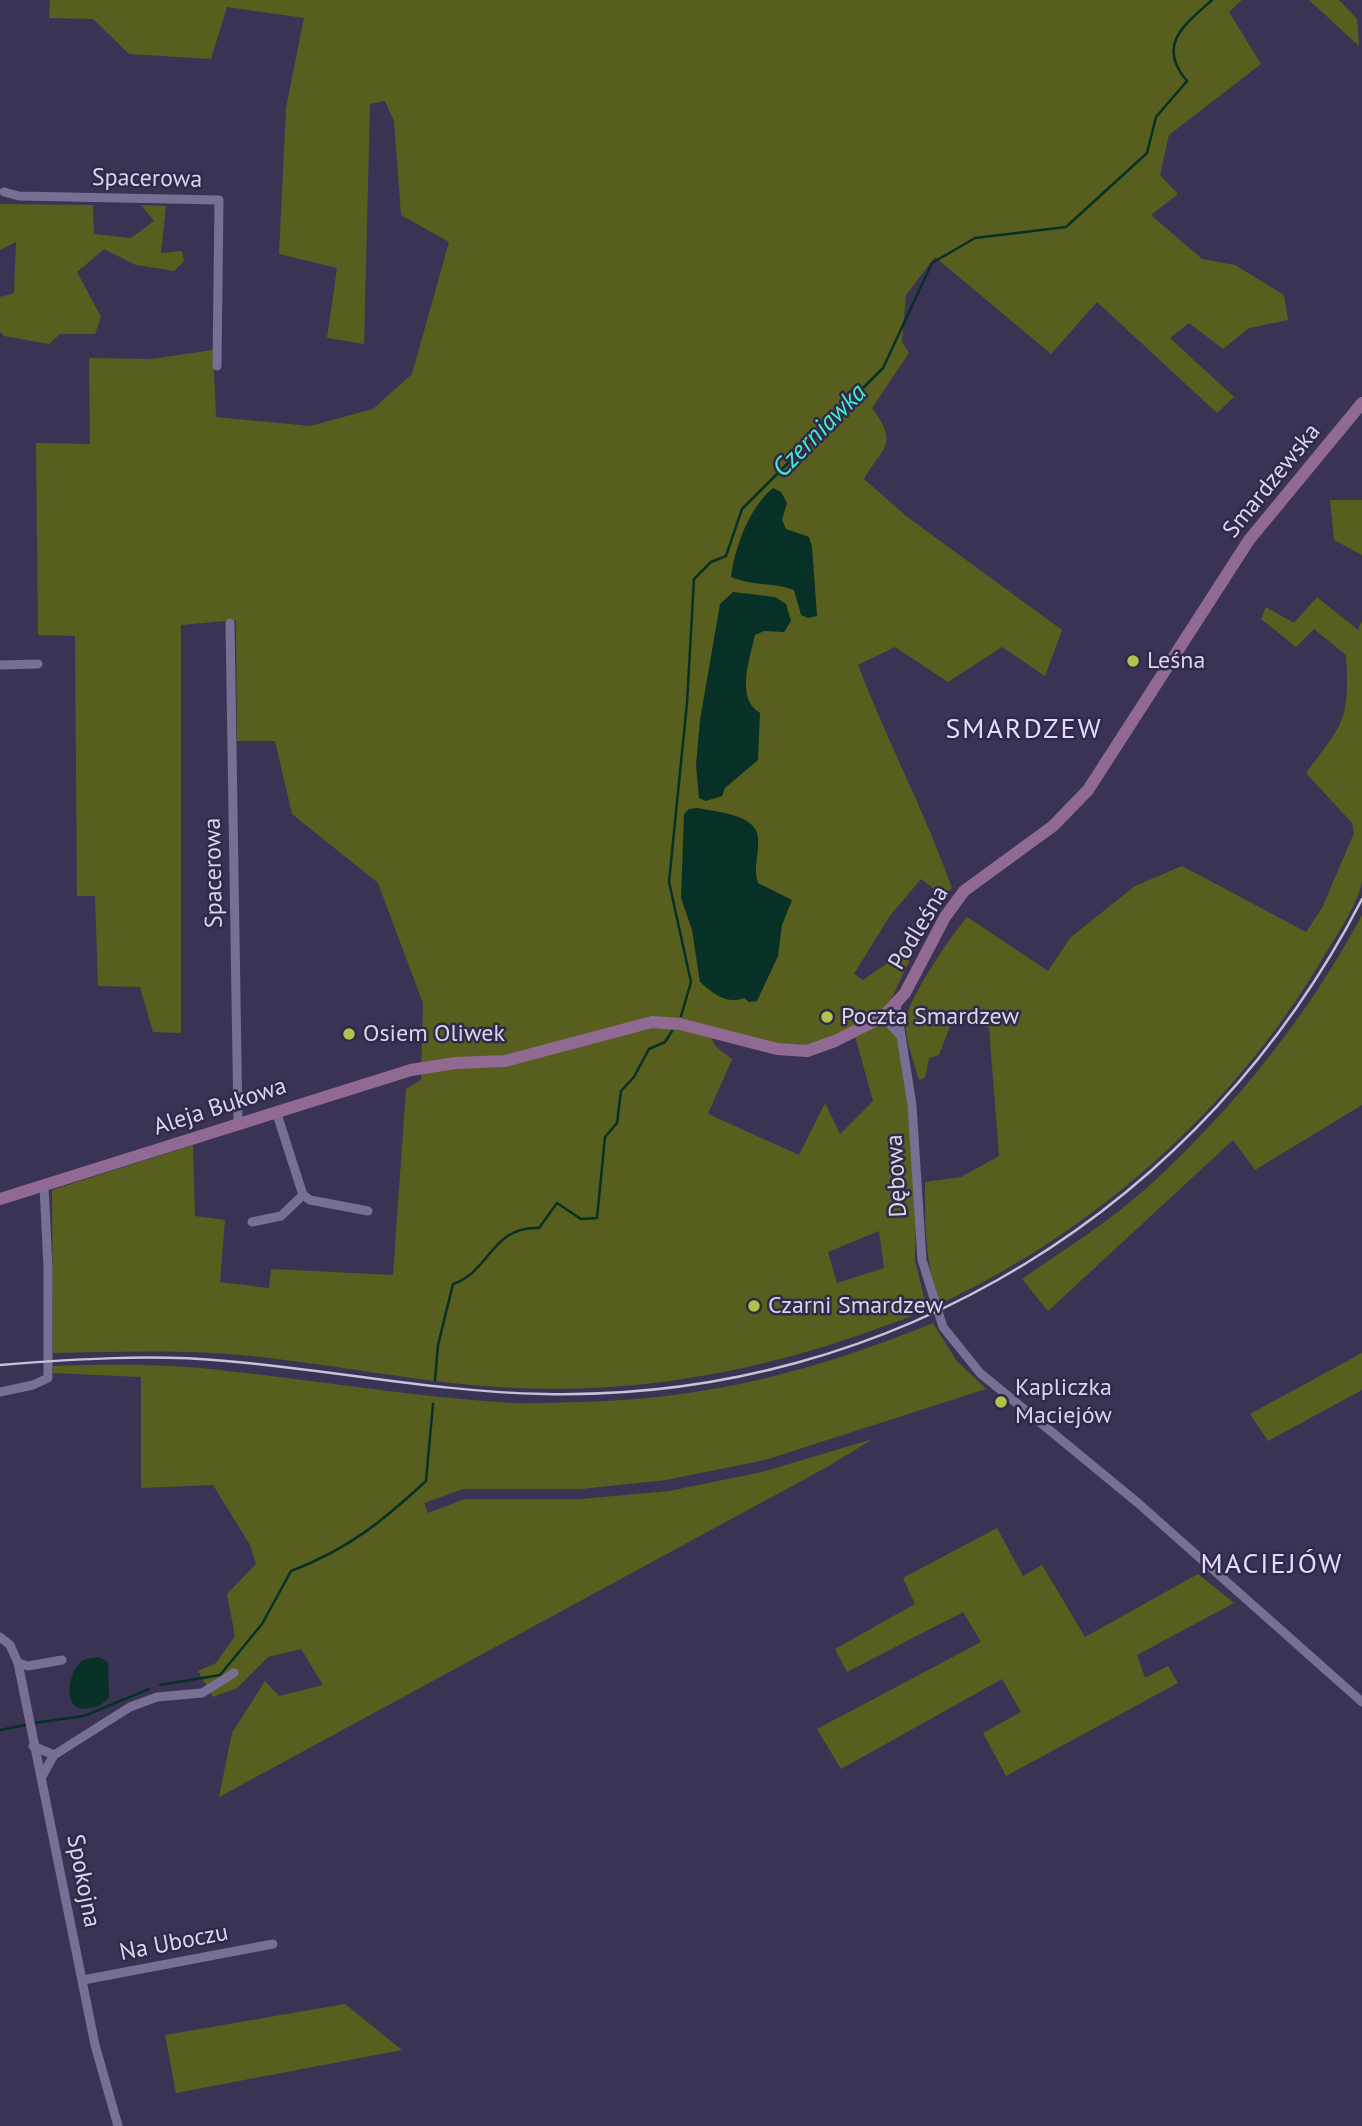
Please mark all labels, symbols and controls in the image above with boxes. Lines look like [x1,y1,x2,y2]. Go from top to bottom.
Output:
street label: Spacerowa [92,164,202,194]
water label: Czerniawka [767,378,873,484]
street label: Smardzewska [1217,418,1327,544]
place label: Leśna [1147,647,1205,675]
marker: Leśna [1125,653,1141,669]
district label: SMARDZEW [946,713,1102,747]
street label: Spacerowa [199,818,229,928]
street label: Podleśna [883,881,955,975]
place label: Poczta Smardzew [841,1003,1019,1031]
marker: Poczta Smardzew [819,1009,835,1025]
place label: Osiem Oliwek [363,1020,505,1048]
marker: Osiem Oliwek [341,1026,357,1042]
street label: Aleja Bukowa [150,1072,290,1142]
street label: Dębowa [880,1134,914,1218]
place label: Czarni Smardzew [768,1292,943,1320]
marker: Czarni Smardzew [746,1298,762,1314]
place label: Kapliczka Maciejów [1015,1374,1112,1430]
marker: Kapliczka Maciejów [993,1394,1009,1410]
district label: MACIEJÓW [1202,1548,1342,1582]
street label: Spokojna [60,1832,106,1930]
street label: Na Uboczu [117,1918,231,1968]

